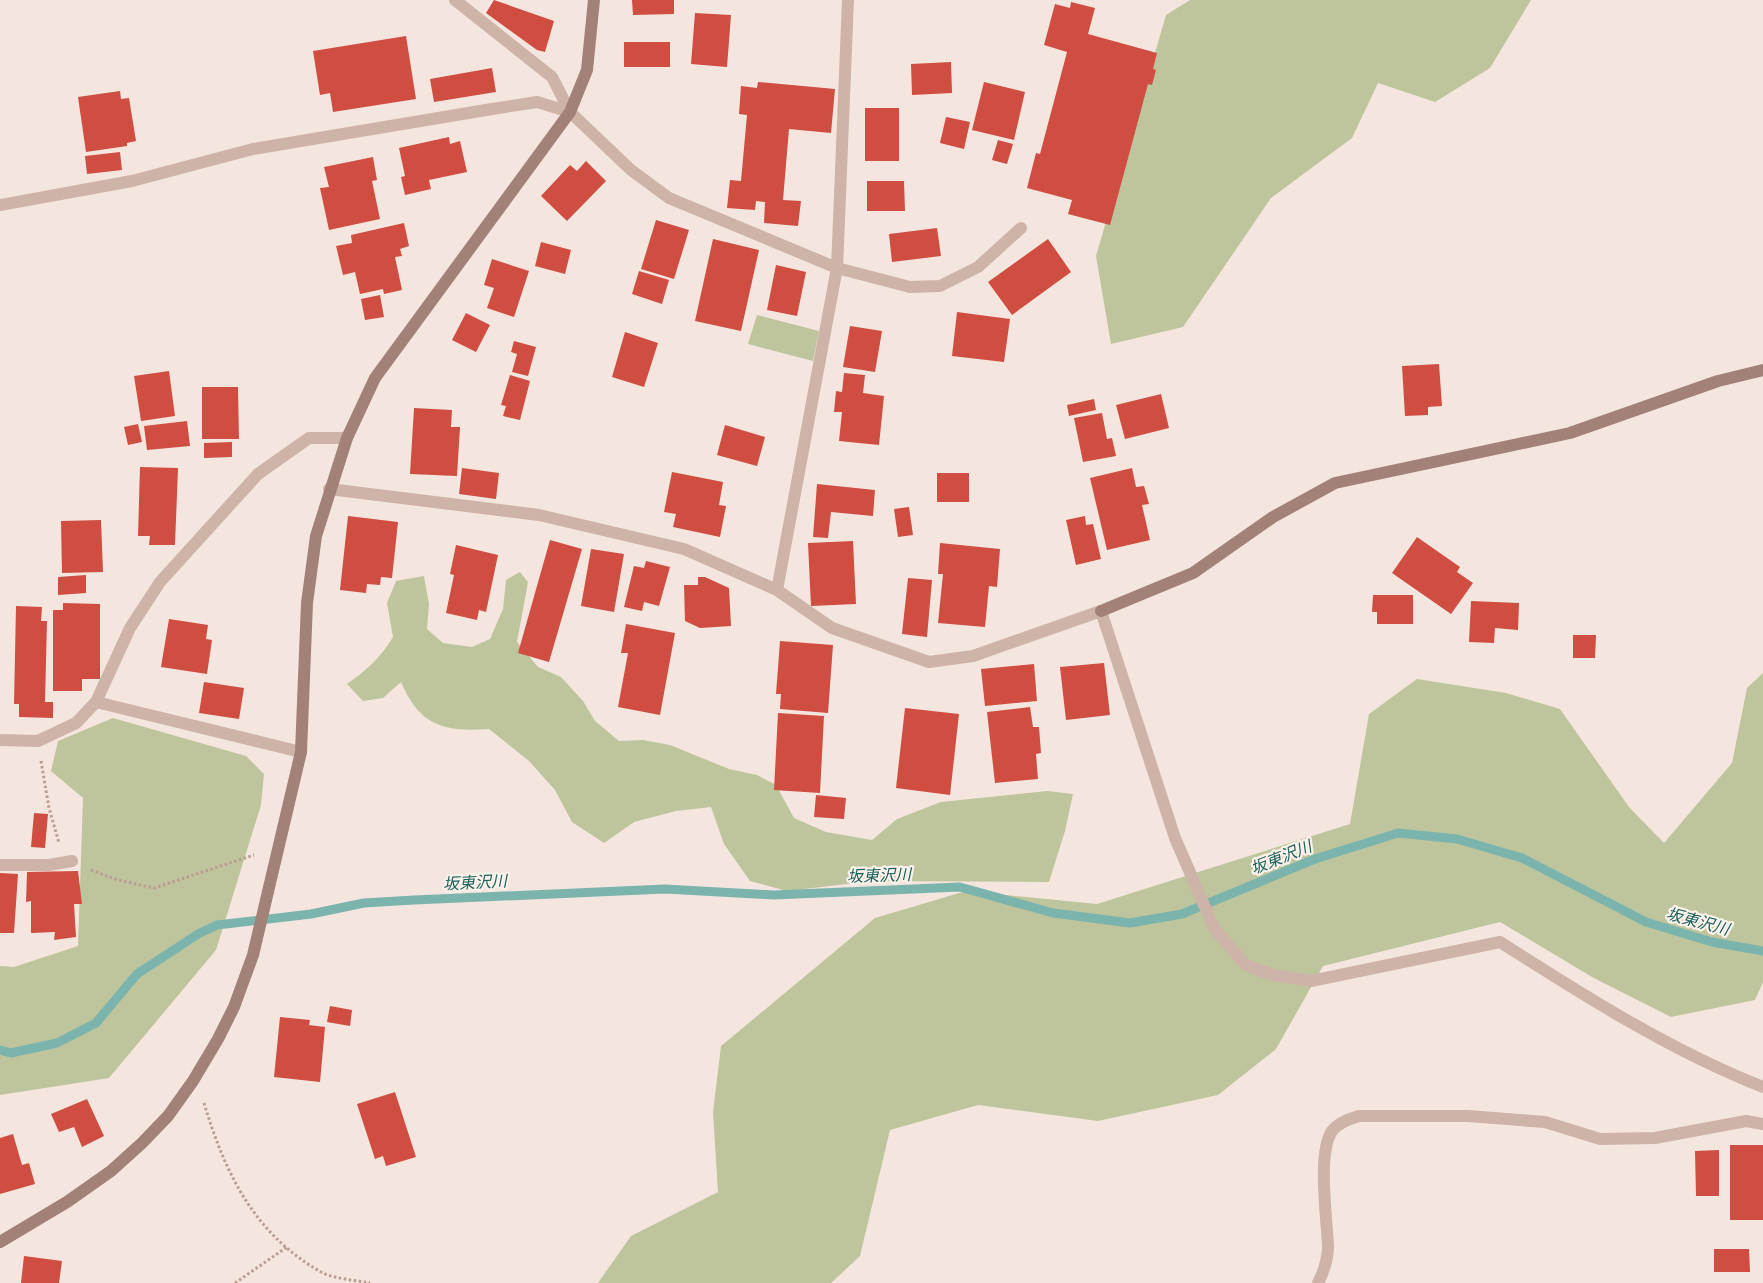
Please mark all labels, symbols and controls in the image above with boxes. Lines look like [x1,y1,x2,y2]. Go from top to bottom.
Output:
water label: 坂東沢川 [1248,836,1316,878]
water label: 坂東沢川 [847,865,913,886]
water label: 坂東沢川 [443,871,509,894]
water label: 坂東沢川 [1664,904,1733,939]

